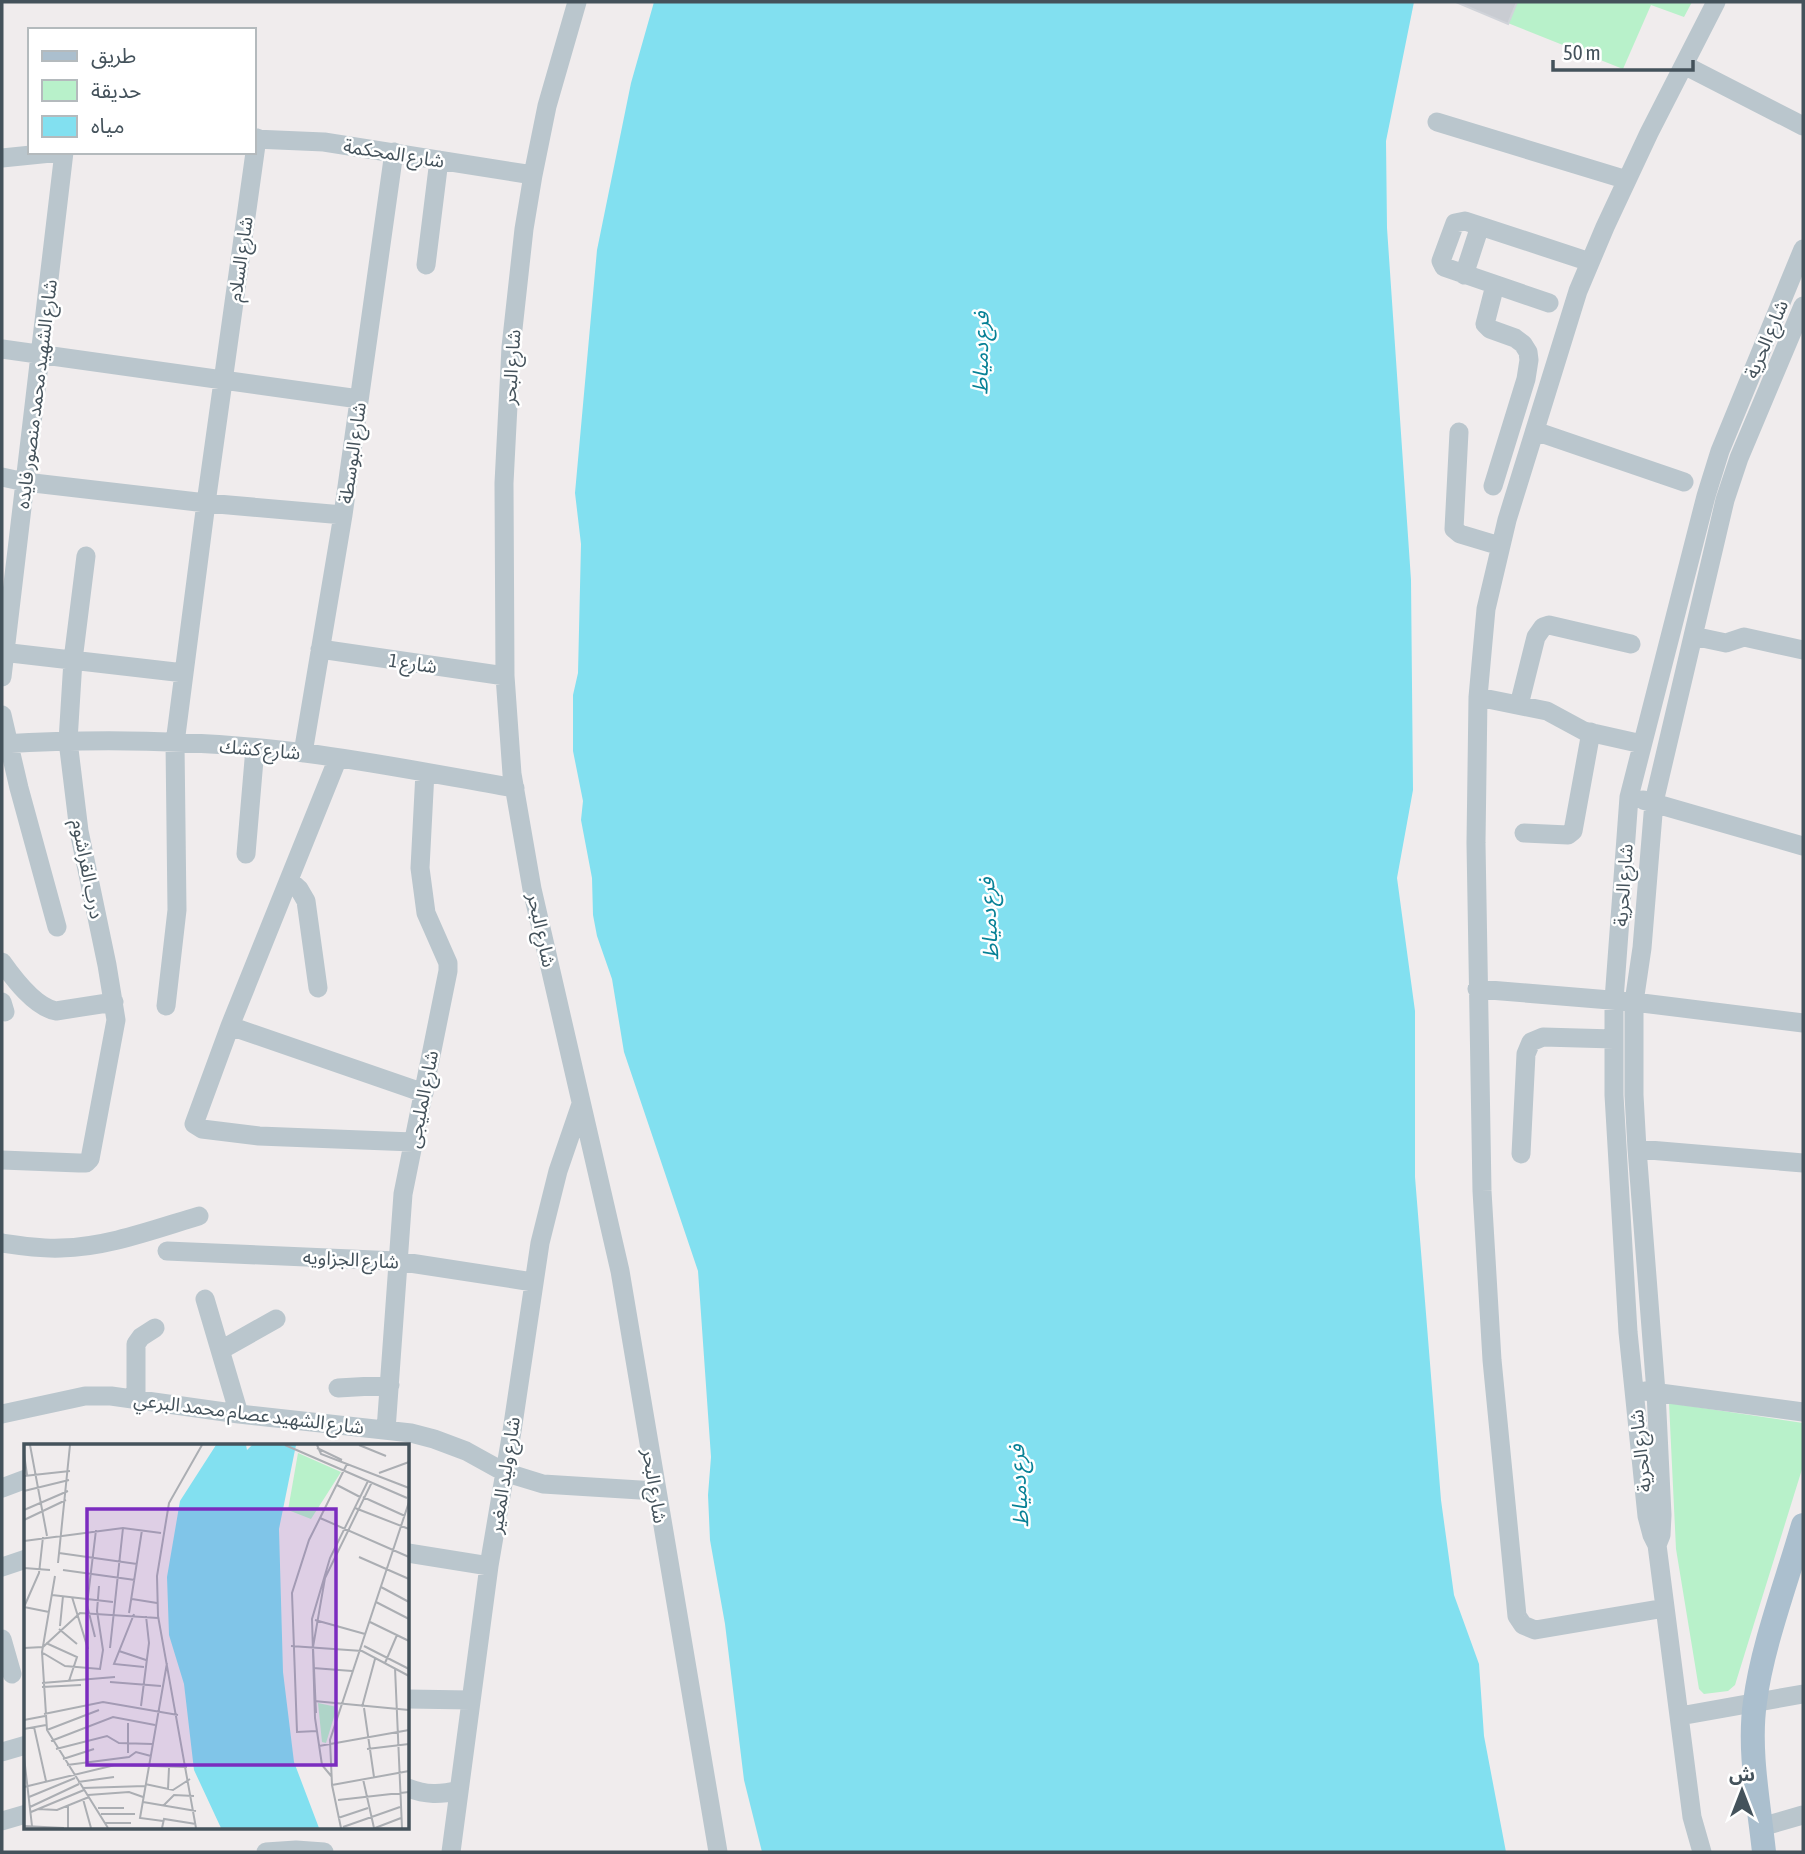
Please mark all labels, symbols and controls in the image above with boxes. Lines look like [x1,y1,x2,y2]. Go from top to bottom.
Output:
legend [28,28,256,154]
scale bar [1553,28,1693,72]
text: 50 m [1563,40,1601,64]
text: طريق [91,43,136,69]
text: حديقة [91,78,141,102]
text: مياه [91,113,124,137]
street label: شارع المحكمة [341,134,446,175]
street label: شارع السلام [223,215,261,304]
street label: شارع الشهيد محمد منصور فايده [11,278,64,510]
street label: شارع الحرية [1740,296,1795,383]
water label: فرع دمياط [967,310,998,395]
street label: شارع البحر [497,329,528,407]
street label: شارع البوسطة [334,401,373,506]
street label: شارع 1 [387,649,439,680]
street label: شارع كشك [218,735,301,766]
street label: درب القراشوم [64,817,108,921]
street label: شارع الحرية [1609,843,1640,927]
water label: فرع دمياط [974,875,1007,961]
street label: شارع البحر [520,890,561,970]
street label: شارع المليجى [402,1048,445,1150]
street label: شارع الجزاويه [302,1245,400,1275]
street label: شارع الشهيد عصام محمد البرعي [132,1388,365,1442]
street label: شارع الحرية [1625,1408,1658,1493]
street label: شارع وليد المغير [484,1415,527,1536]
water label: فرع دمياط [1004,1442,1037,1528]
inset map [24,1444,410,1829]
street label: شارع البحر [635,1446,672,1525]
north arrow [1707,1756,1777,1826]
text: ش [1729,1763,1755,1785]

